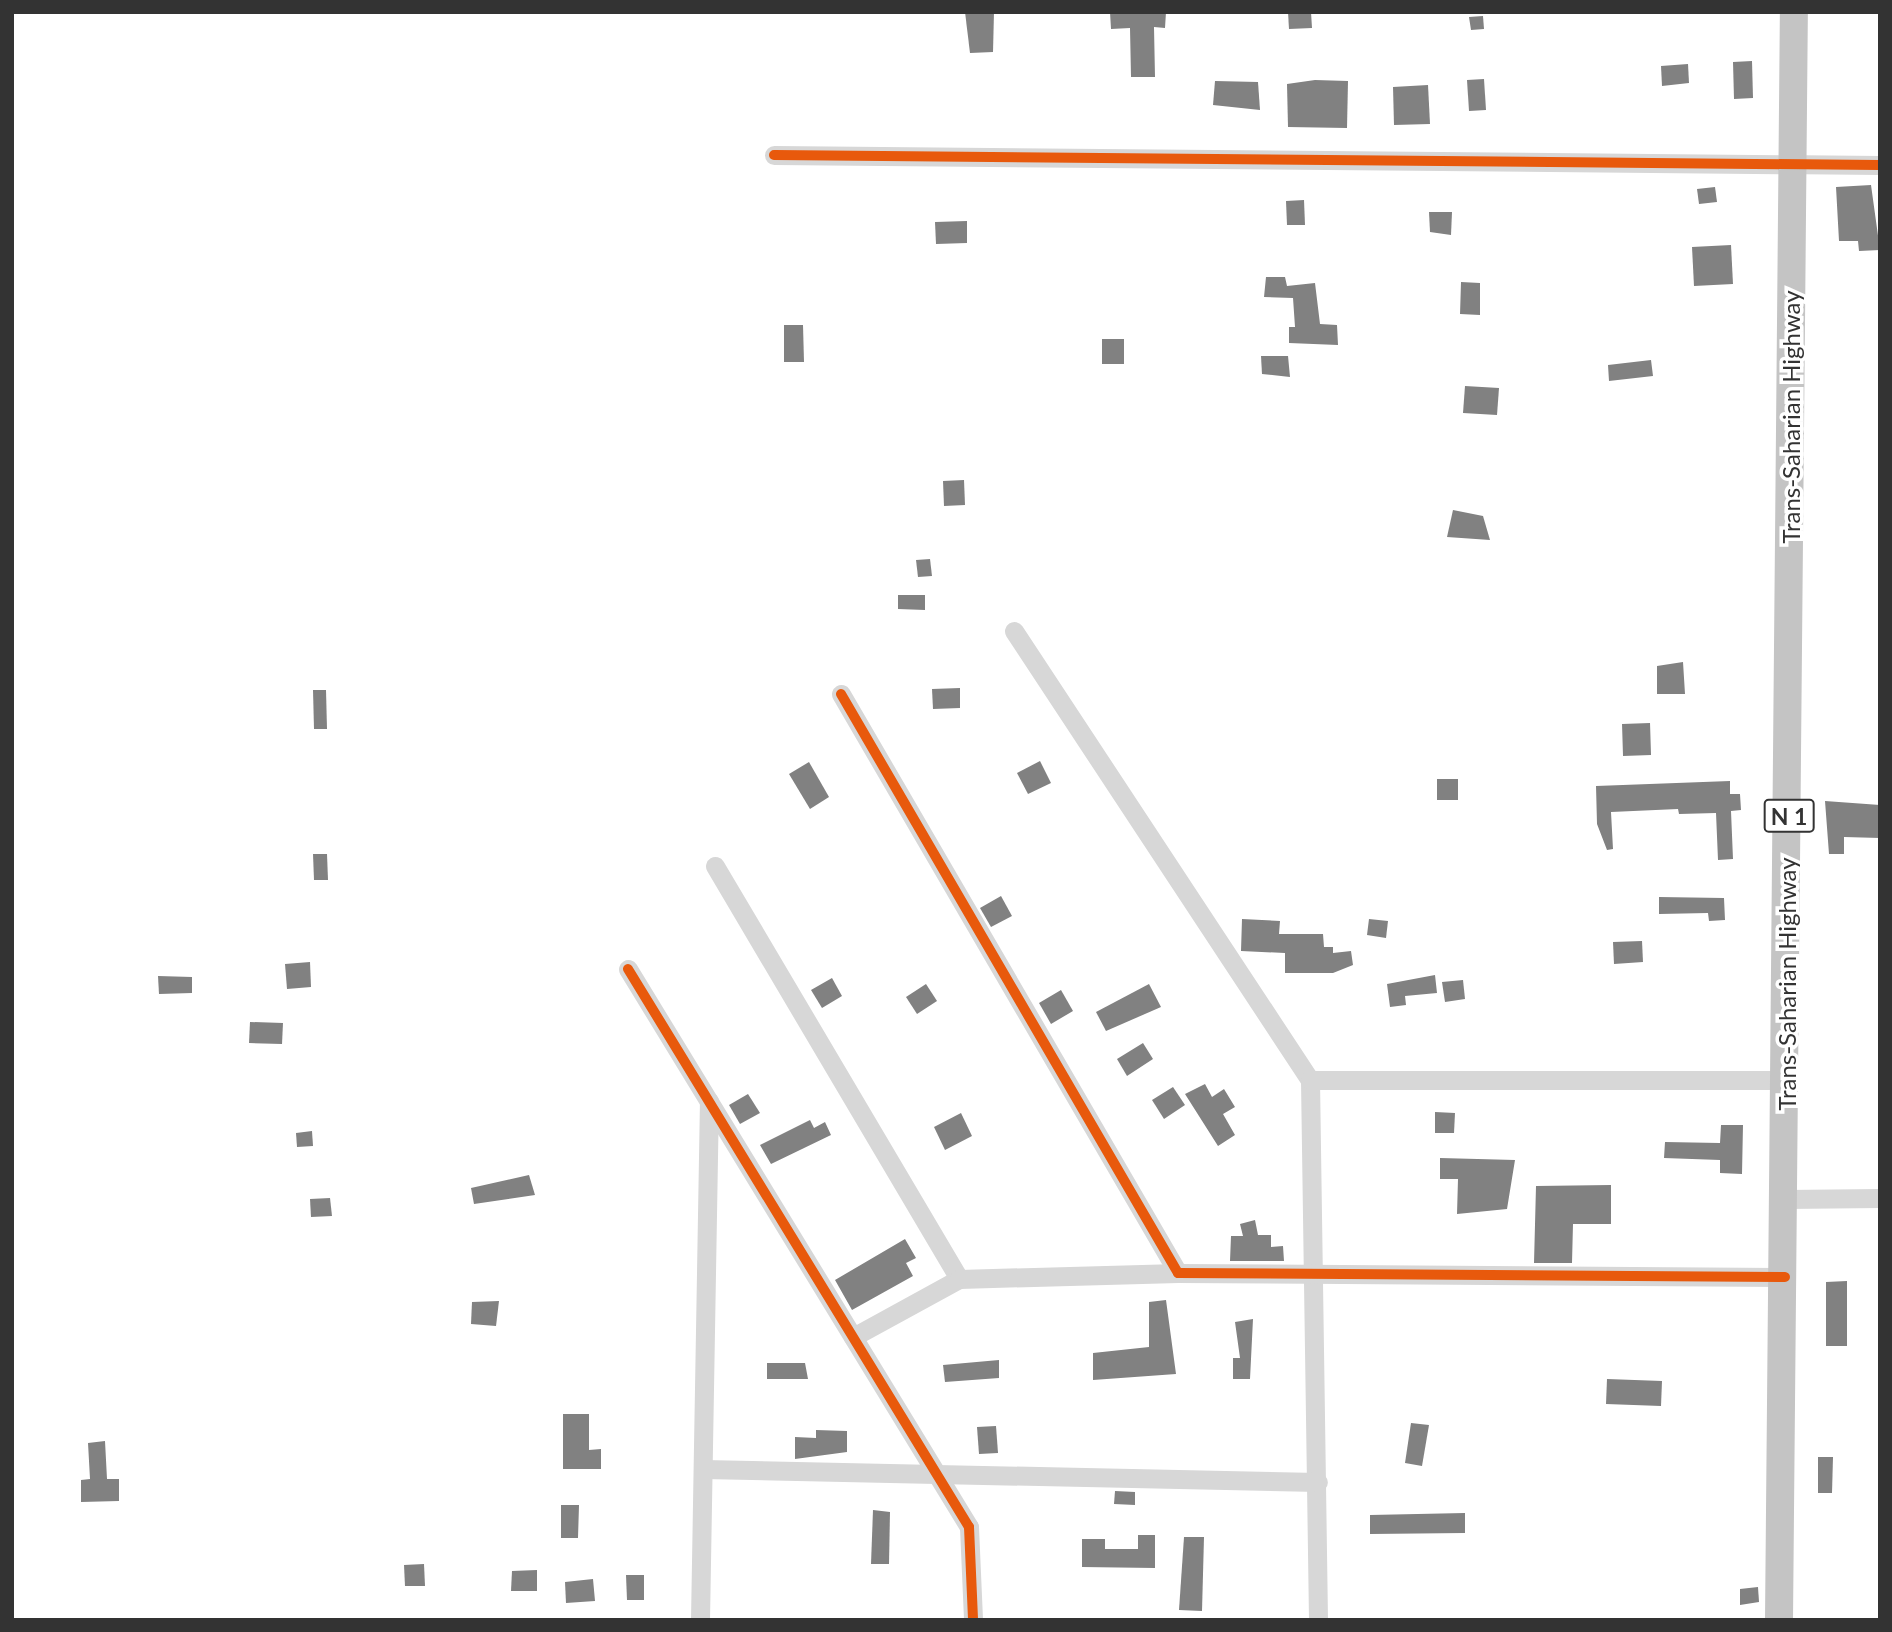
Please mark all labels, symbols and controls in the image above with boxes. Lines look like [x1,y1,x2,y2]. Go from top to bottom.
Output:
street label: Trans-Saharian Highway [1777,290,1805,544]
road number: N 1 [1763,796,1815,836]
street label: Trans-Saharian Highway [1773,857,1801,1111]

